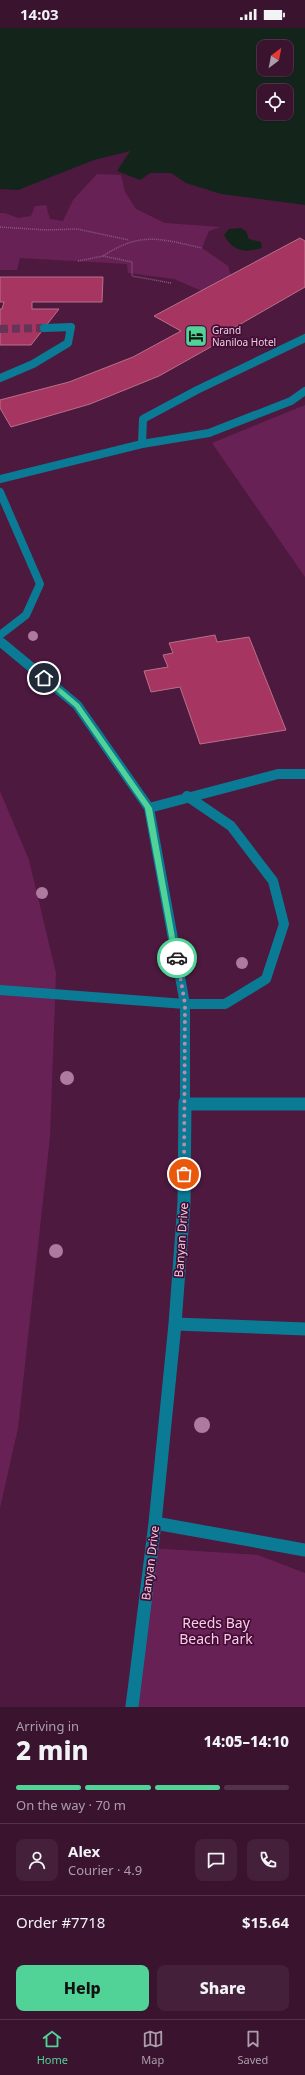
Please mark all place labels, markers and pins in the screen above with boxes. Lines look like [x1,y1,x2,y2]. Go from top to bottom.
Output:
hotel icon: Grand Naniloa Hotel [183,323,209,349]
place label: Grand Naniloa Hotel [212,323,276,349]
pin [27,661,61,695]
pin [167,1157,201,1191]

